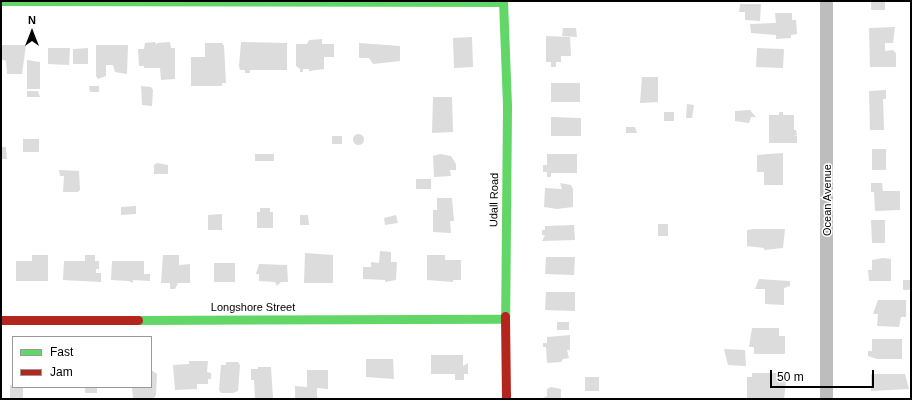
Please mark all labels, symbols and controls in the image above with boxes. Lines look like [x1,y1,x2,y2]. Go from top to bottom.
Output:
north arrow [12,12,52,52]
text: N [28,14,36,26]
street label: Ocean Avenue [820,164,834,236]
street label: Udall Road [487,173,501,227]
street label: Longshore Street [211,300,295,314]
legend [12,336,152,388]
text: Fast [50,345,73,359]
scale bar [772,362,876,388]
text: Jam [50,365,73,379]
text: 50 m [777,370,804,384]

